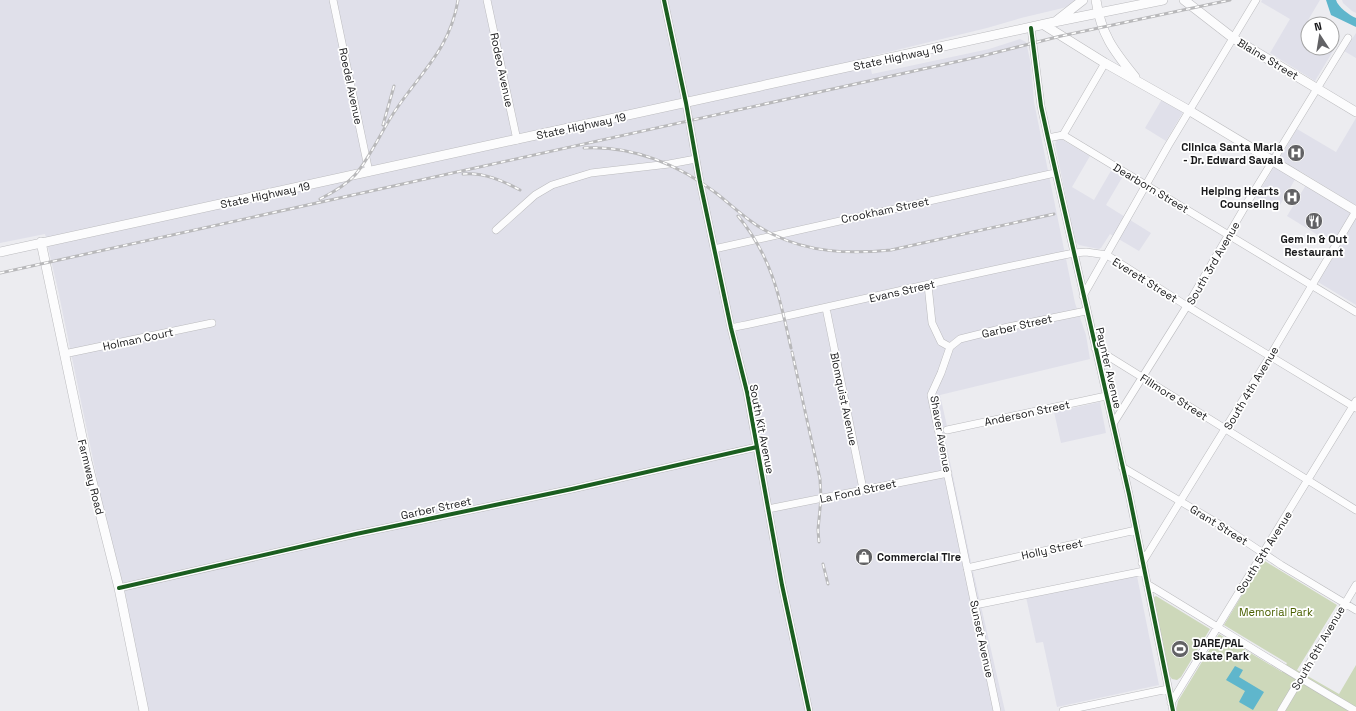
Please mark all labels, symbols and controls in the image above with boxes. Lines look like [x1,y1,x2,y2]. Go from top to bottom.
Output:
north arrow [1300,16,1340,56]
text: N [1313,19,1323,34]
street label: Rodeo Avenue [487,32,517,108]
street label: Blaine Street [1235,35,1301,83]
street label: State Highway 19 [852,41,944,73]
street label: Roedel Avenue [336,46,366,126]
street label: State Highway 19 [535,110,627,142]
place label: Clinica Santa Maria - Dr. Edward Savala [1181,140,1284,167]
hospital icon: Clinica Santa Maria - Dr. Edward Savala [1286,143,1306,163]
street label: Dearborn Street [1111,160,1191,216]
street label: State Highway 19 [219,179,311,211]
place label: Helping Hearts Counseling [1201,184,1279,211]
hospital icon: Helping Hearts Counseling [1282,187,1302,207]
street label: Crookham Street [840,194,930,226]
restaurant icon: Gem In & Out Restaurant [1304,211,1324,231]
street label: South 3rd Avenue [1183,219,1243,307]
place label: Gem In & Out Restaurant [1281,232,1347,259]
street label: Everett Street [1110,254,1180,306]
street label: Evans Street [868,277,936,305]
street label: Garber Street [980,311,1054,341]
street label: Holman Court [101,325,175,353]
street label: Paynter Avenue [1093,326,1125,410]
street label: South 4th Avenue [1221,344,1281,432]
street label: Blomquist Avenue [827,351,861,447]
street label: Fillmore Street [1138,371,1210,423]
street label: South Kit Avenue [746,383,778,475]
street label: Shaver Avenue [927,395,955,473]
street label: Anderson Street [983,397,1071,429]
street label: Farmway Road [75,438,107,516]
street label: La Fond Street [818,476,898,506]
street label: Garber Street [399,494,473,522]
street label: Grant Street [1187,502,1251,548]
street label: South 5th Avenue [1233,508,1295,596]
street label: Holly Street [1020,536,1084,562]
shop icon: Commercial Tire [854,547,874,567]
place label: Commercial Tire [877,550,961,564]
street label: Sunset Avenue [967,599,997,679]
street label: South 6th Avenue [1288,603,1348,693]
park label: Memorial Park [1239,605,1313,619]
place label: DARE/PAL Skate Park [1193,636,1250,663]
sports icon: DARE/PAL Skate Park [1170,639,1190,659]

